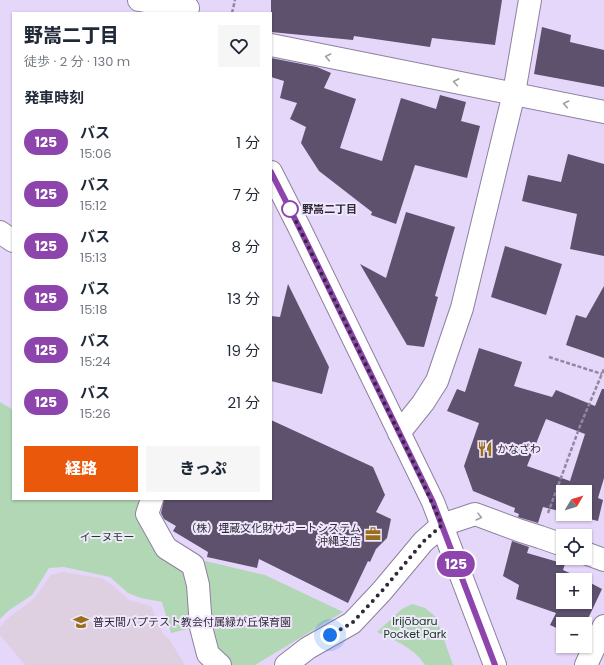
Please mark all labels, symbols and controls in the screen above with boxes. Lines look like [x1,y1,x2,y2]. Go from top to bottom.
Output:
text: 野嵩二丁目 [24,22,119,49]
button: heart [218,25,260,67]
text: 徒歩 · 2 分 · 130 m [24,52,130,71]
one-way arrow [325,53,331,61]
one-way arrow [453,78,459,86]
text: 発車時刻 [24,87,84,108]
one-way arrow [563,100,569,109]
text: バス [80,122,110,143]
text: 125 [35,132,57,152]
text: 1 分 [236,132,260,153]
text: 15:06 [80,144,112,163]
text: バス [80,174,110,195]
text: 125 [35,184,57,204]
text: 7 分 [233,184,260,205]
text: 15:12 [80,196,107,215]
marker: 野嵩二丁目 [281,200,299,218]
place label: 野嵩二丁目 [302,201,357,217]
text: バス [80,226,110,247]
text: 125 [35,236,57,256]
text: 8 分 [232,236,260,257]
text: 15:13 [80,248,107,267]
text: バス [80,278,110,299]
text: 125 [35,288,57,308]
text: 13 分 [227,288,260,309]
text: 15:18 [80,300,107,319]
text: バス [80,330,110,351]
text: 125 [35,340,57,360]
text: 19 分 [227,340,260,361]
text: 15:24 [80,352,111,371]
text: バス [80,382,110,403]
text: 125 [35,392,57,412]
text: 21 分 [228,392,260,413]
text: 15:26 [80,404,111,423]
restaurant icon: かなざわ [476,440,494,458]
place label: かなざわ [497,441,541,457]
button: 経路 [24,446,138,492]
button: きっぷ [146,446,260,492]
north arrow [556,485,592,521]
map controls [556,485,592,653]
one-way arrow [476,512,483,520]
place label: （株）埋蔵文化財サポートシステム 沖縄支店 [185,520,361,549]
office icon: （株）埋蔵文化財サポートシステム 沖縄支店 [364,525,382,543]
park label: イーヌモー [80,529,135,545]
button: locate [556,529,592,565]
line badge: 125 [433,551,479,577]
text: 125 [445,554,467,574]
button: + [556,573,592,609]
school or university icon: 普天間バプテスト教会付属緑が丘保育園 [72,613,90,631]
park label: Irijōbaru Pocket Park [383,613,447,642]
place label: 普天間バプテスト教会付属緑が丘保育園 [93,614,291,630]
button: − [556,617,592,653]
your location [320,625,340,645]

